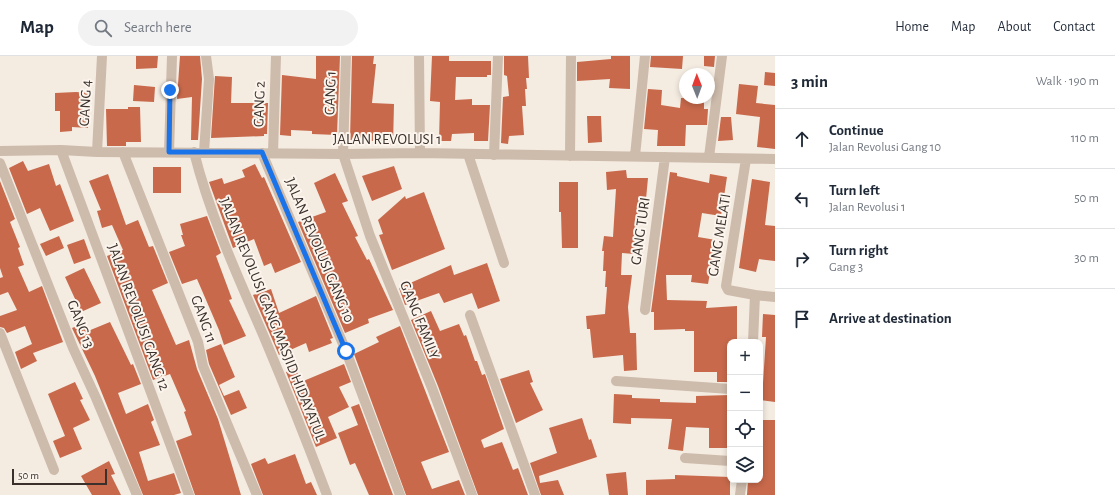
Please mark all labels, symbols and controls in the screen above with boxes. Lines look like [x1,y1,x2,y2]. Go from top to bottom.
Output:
search box [78,10,358,46]
icon: search [92,17,114,39]
text: Map [20,18,54,37]
text: Search here [124,20,192,35]
text: Home [895,20,929,34]
text: Map [951,20,975,34]
text: About [997,20,1031,34]
text: Contact [1053,20,1095,34]
north arrow [679,68,715,104]
street label: GANG 1 [322,71,339,115]
text: 3 min [791,73,828,90]
text: Walk · 190 m [1036,75,1099,88]
street label: GANG 4 [77,79,94,127]
route end [161,81,179,99]
street label: GANG 2 [251,81,268,127]
text: Continue [829,123,884,138]
icon: ahead [791,128,813,150]
street label: JALAN REVOLUSI 1 [333,132,441,147]
text: 110 m [1071,132,1099,145]
text: Jalan Revolusi Gang 10 [829,141,941,154]
street label: JALAN REVOLUSI GANG 10 [282,176,357,325]
text: Turn left [829,183,880,198]
icon: left [791,188,813,210]
text: 50 m [1074,192,1099,205]
street label: GANG MELATI [706,193,733,278]
street label: JALAN REVOLUSI GANG MASJID HIDAYATUL [217,195,329,444]
street label: GANG TURI [628,196,653,266]
text: Jalan Revolusi 1 [829,201,906,214]
street label: JALAN REVOLUSI GANG 12 [105,242,172,393]
text: Turn right [829,243,888,258]
icon: right [791,248,813,270]
text: 30 m [1074,252,1099,265]
text: Gang 3 [829,261,863,274]
street label: GANG FAMILY [397,279,442,362]
street label: GANG 11 [188,293,219,345]
street label: GANG 13 [64,298,97,350]
icon: arrive [791,308,813,330]
text: Arrive at destination [829,311,952,326]
map controls [727,339,763,483]
button: + [727,339,763,375]
route start [337,342,355,360]
button: − [727,375,763,411]
button: locate [727,411,763,447]
button: layers [727,447,763,483]
scale bar [12,467,107,486]
text: 50 m [18,470,39,481]

